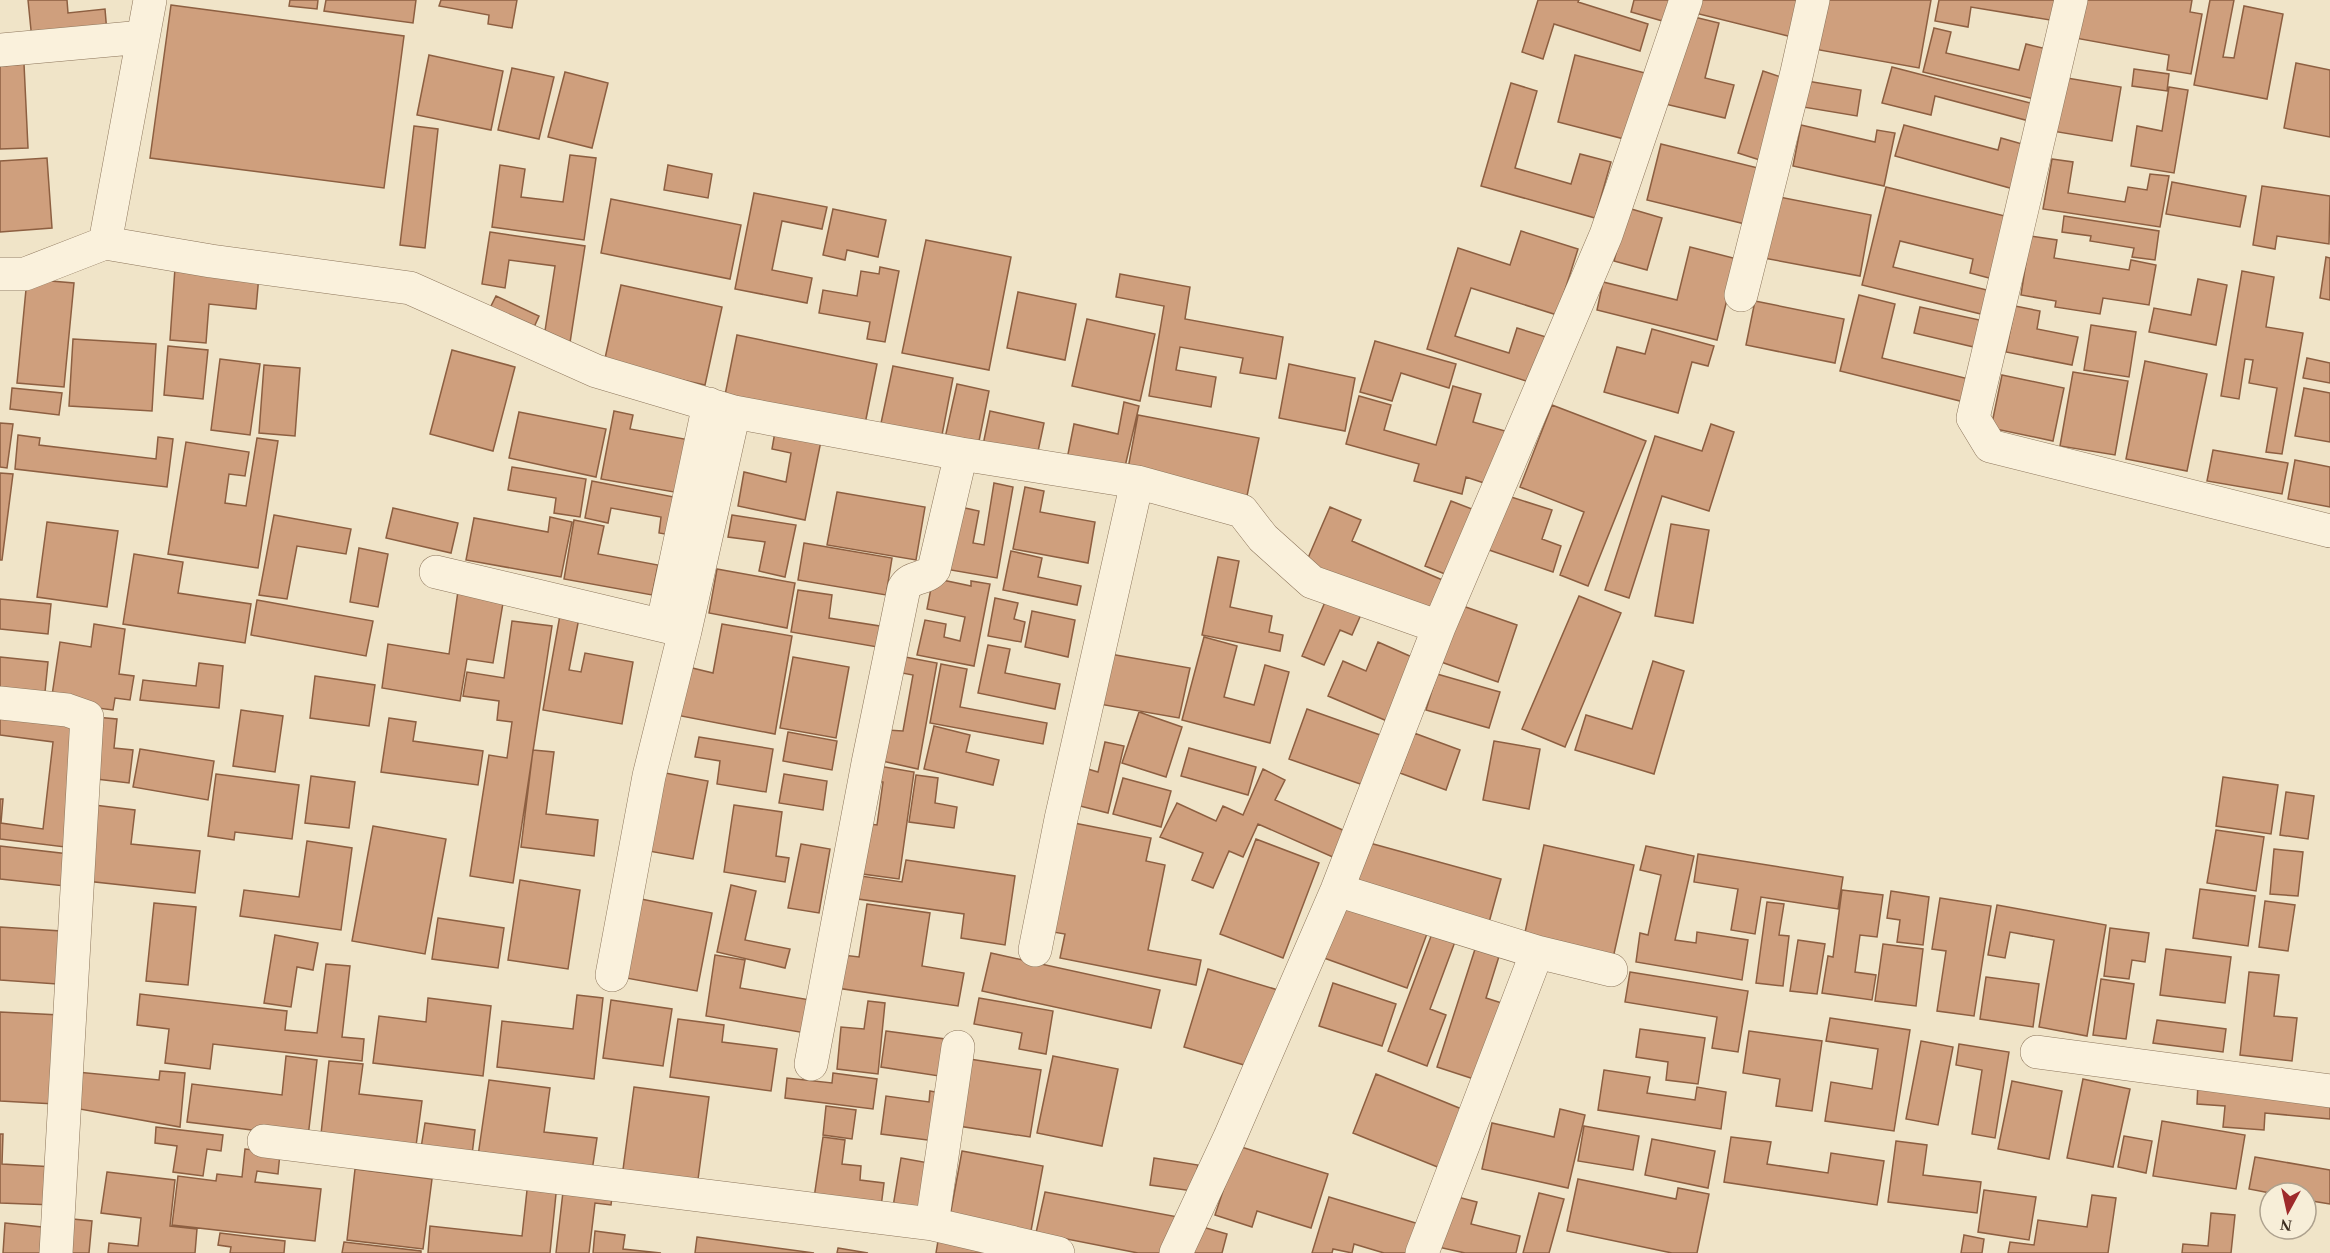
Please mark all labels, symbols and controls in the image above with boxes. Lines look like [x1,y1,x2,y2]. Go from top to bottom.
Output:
north arrow [2258,1181,2318,1241]
text: N [2279,1216,2293,1235]

